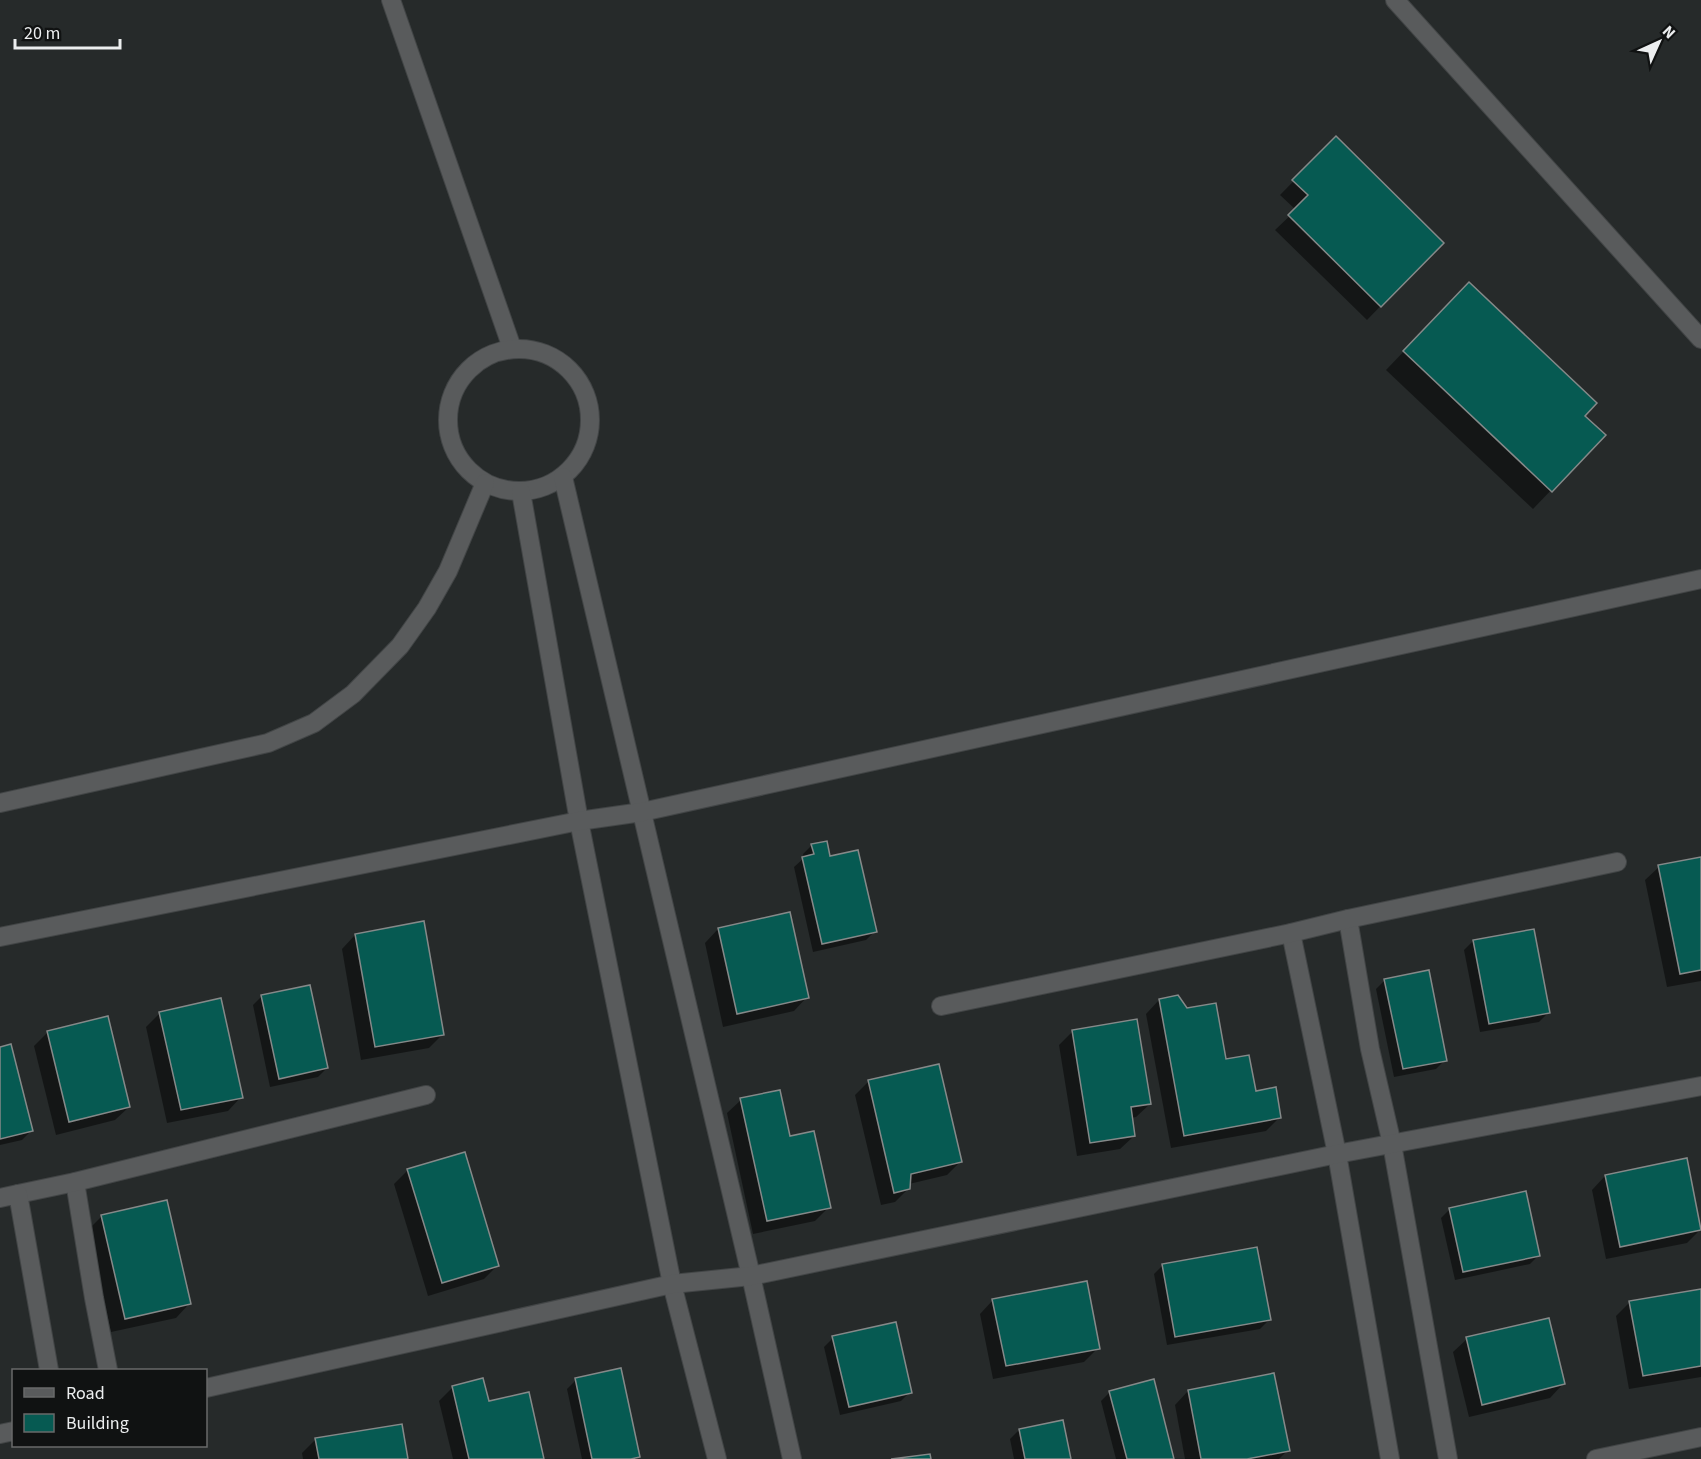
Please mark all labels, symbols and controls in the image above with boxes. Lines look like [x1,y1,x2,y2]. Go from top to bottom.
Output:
scale bar [15,12,120,50]
north arrow [1629,12,1689,72]
text: 20 m [24,21,60,46]
text: N [1657,21,1680,44]
legend [12,1369,207,1447]
text: Road [66,1381,105,1406]
text: Building [66,1411,129,1436]

